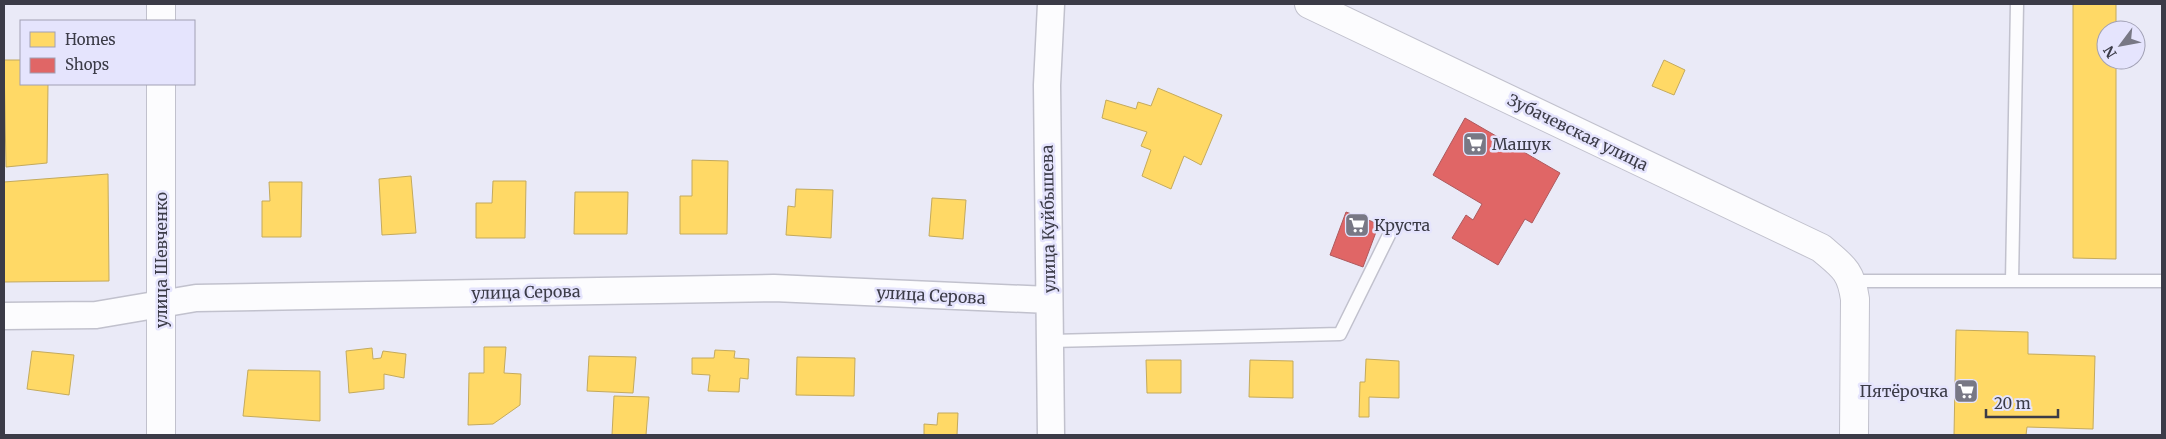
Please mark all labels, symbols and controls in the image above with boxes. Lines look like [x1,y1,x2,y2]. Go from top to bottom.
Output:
legend [20,20,195,85]
north arrow [2096,20,2146,70]
text: Homes [65,30,116,49]
text: N [2099,42,2121,61]
text: Shops [65,55,109,74]
street label: Зубачевская улица [1505,89,1652,175]
supermarket icon: Машук [1462,131,1488,157]
place label: Машук [1492,134,1551,154]
street label: улица Куйбышева [1037,144,1059,293]
street label: улица Шевченко [151,192,171,328]
supermarket icon: Круста [1344,212,1370,238]
place label: Круста [1374,215,1430,235]
street label: улица Серова [471,281,581,303]
street label: улица Серова [876,282,986,308]
supermarket icon: Пятёрочка [1953,378,1979,404]
place label: Пятёрочка [1860,381,1948,401]
scale bar [1986,386,2058,418]
text: 20 m [1994,394,2031,413]

